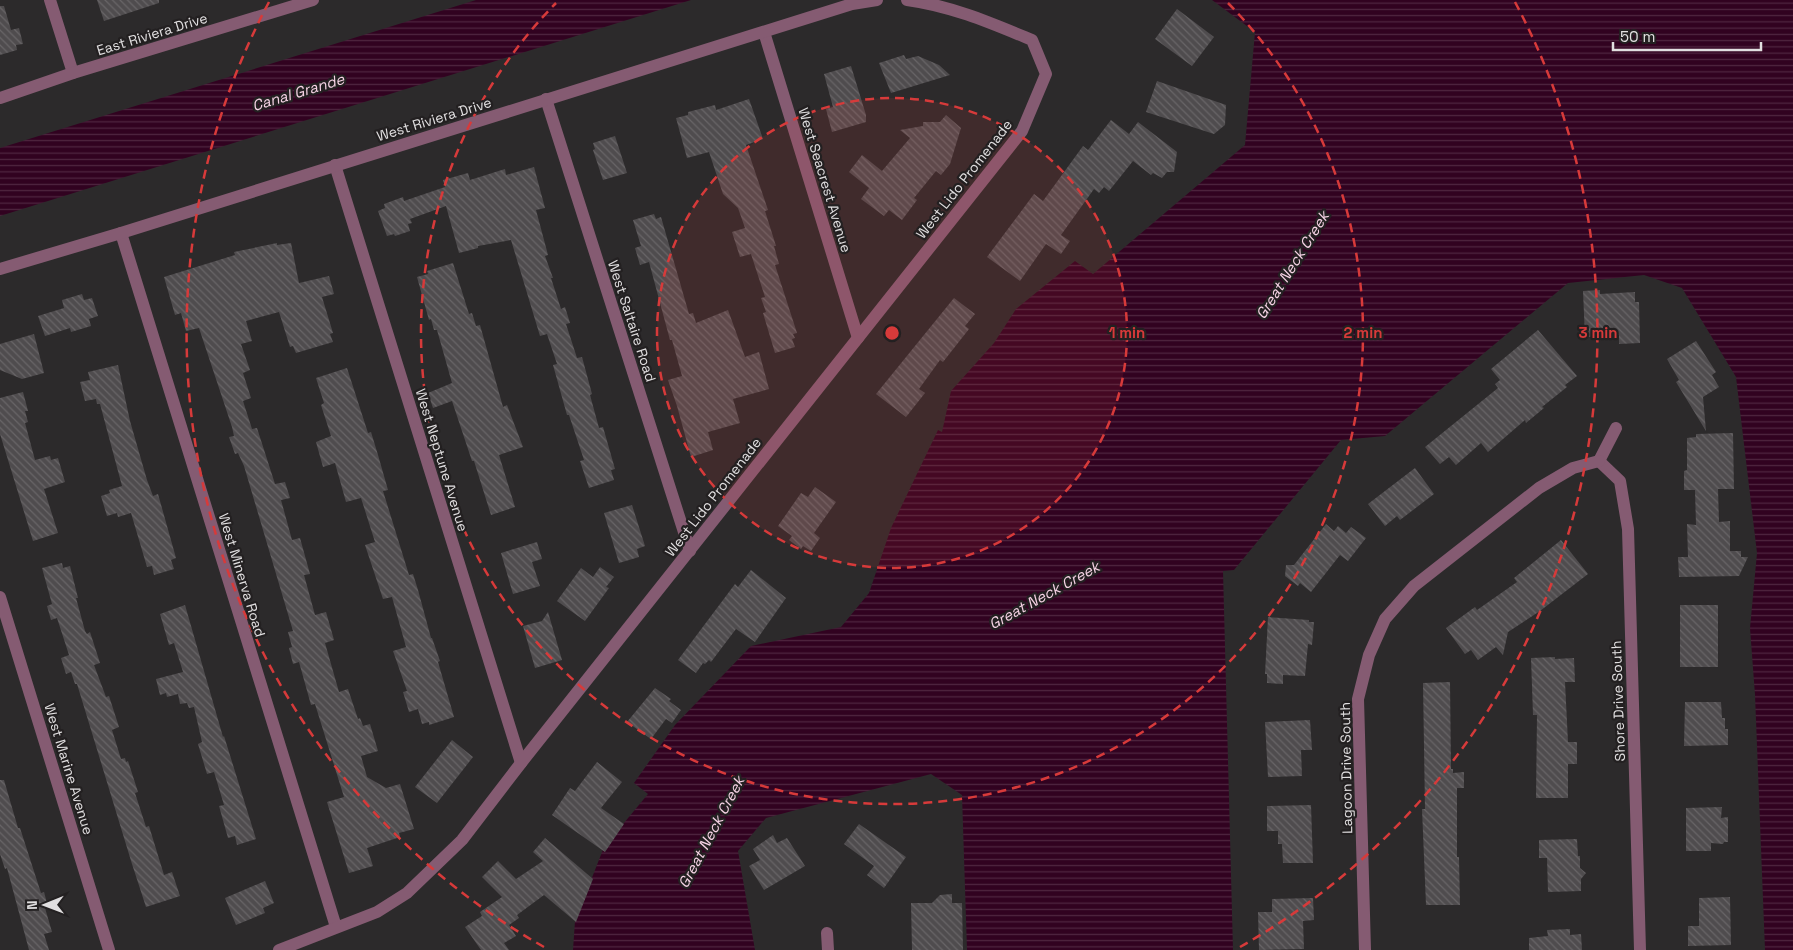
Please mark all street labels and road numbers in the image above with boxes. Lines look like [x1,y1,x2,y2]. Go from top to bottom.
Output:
street label: East Riviera Drive [94,9,210,59]
street label: West Riviera Drive [374,93,494,145]
street label: West Seacrest Avenue [794,105,856,255]
street label: West Lido Promenade [912,116,1016,242]
street label: West Saltaire Road [604,258,660,384]
street label: West Neptune Avenue [412,386,472,534]
street label: West Lido Promenade [661,434,765,560]
street label: West Minerva Road [215,511,269,639]
street label: Shore Drive South [1607,640,1629,762]
street label: West Marine Avenue [40,701,98,837]
street label: Lagoon Drive South [1336,702,1356,834]

